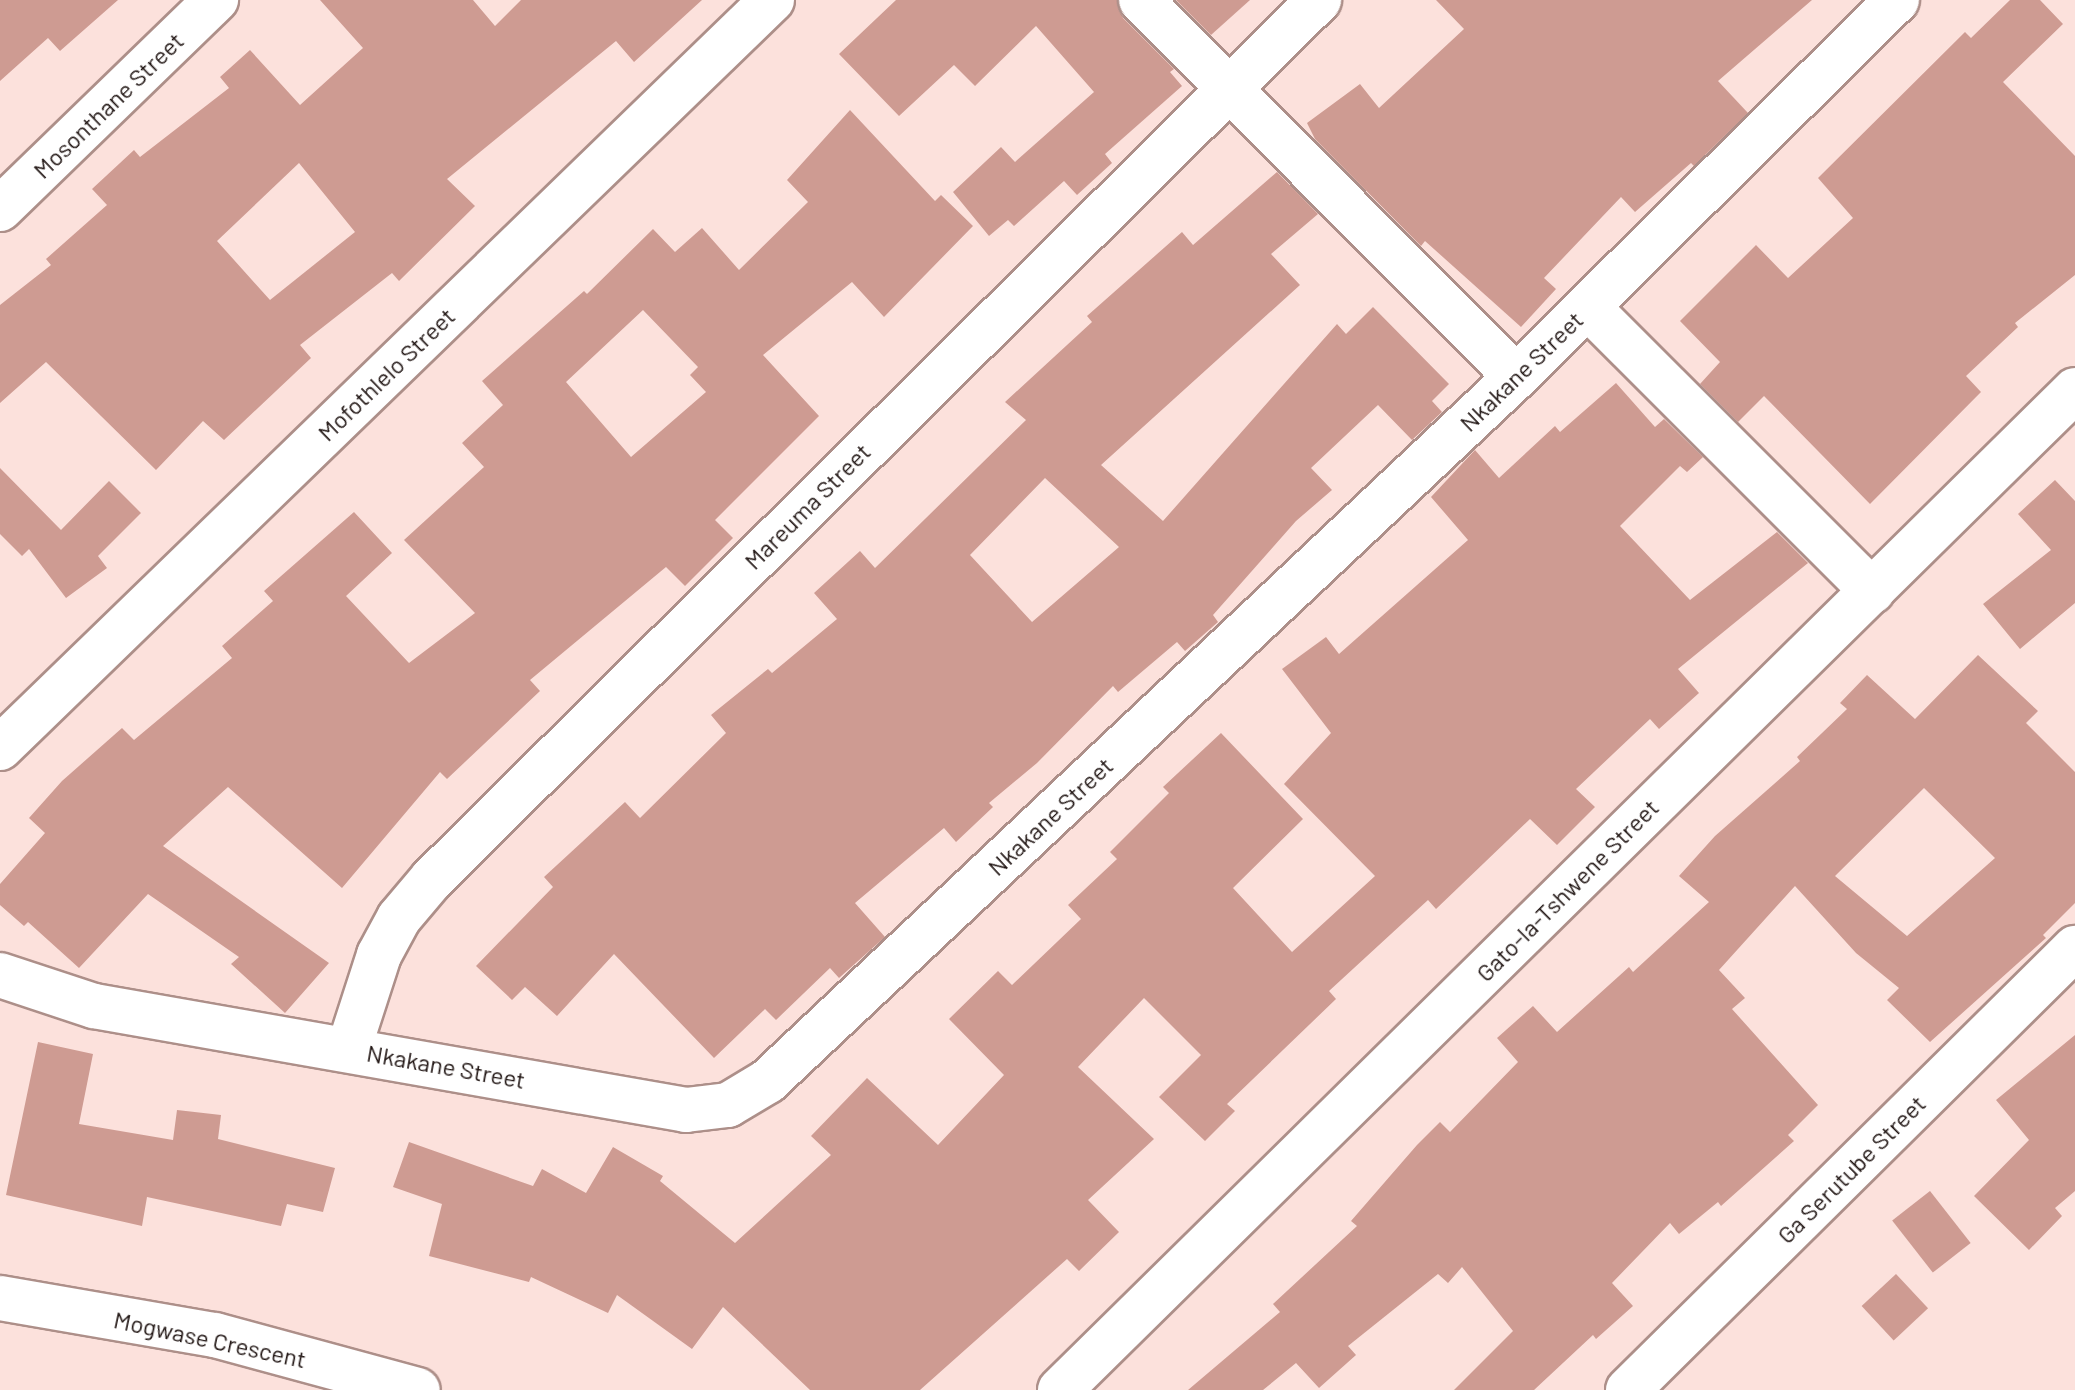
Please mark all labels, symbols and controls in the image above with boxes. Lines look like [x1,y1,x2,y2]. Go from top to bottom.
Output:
street label: Mosonthane Street [27,26,189,184]
street label: Mofothlelo Street [311,301,461,447]
street label: Nkakane Street [1453,305,1589,437]
street label: Mareuma Street [738,437,876,575]
street label: Nkakane Street [982,751,1118,881]
street label: Gato-la-Tshwene Street [1470,793,1664,987]
street label: Nkakane Street [365,1038,527,1094]
street label: Ga Serutube Street [1771,1089,1931,1249]
street label: Mogwase Crescent [111,1305,309,1373]

